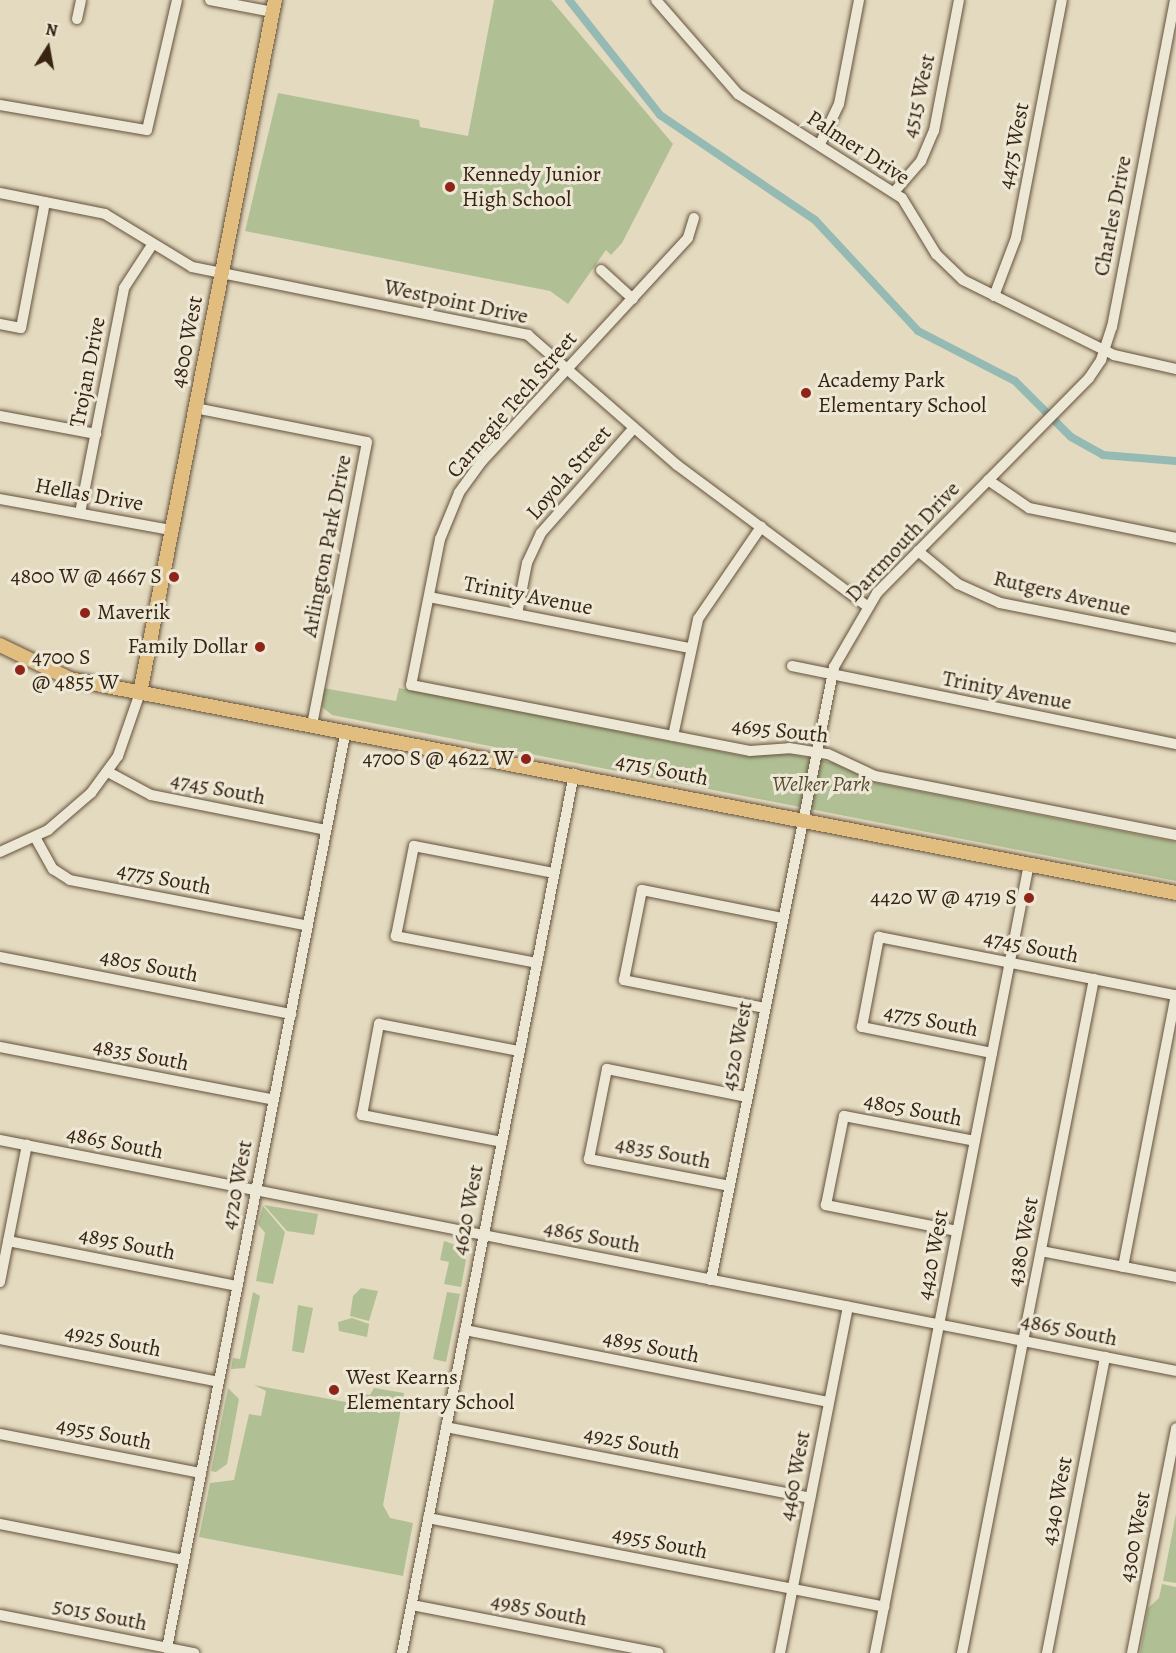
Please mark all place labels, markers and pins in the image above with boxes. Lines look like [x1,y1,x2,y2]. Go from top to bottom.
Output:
place label: Kennedy Junior High School [462,161,601,212]
marker: Kennedy Junior High School [443,180,457,194]
place label: Academy Park Elementary School [818,367,986,418]
marker: Academy Park Elementary School [799,386,813,400]
place label: 4800 W @ 4667 S [10,564,162,590]
marker: 4800 W @ 4667 S [167,570,181,584]
place label: Maverik [97,600,170,626]
marker: Maverik [78,606,92,620]
place label: Family Dollar [128,634,248,660]
marker: Family Dollar [253,640,267,654]
place label: 4700 S @ 4855 W [32,644,119,696]
marker: 4700 S @ 4855 W [13,663,27,677]
place label: 4700 S @ 4622 W [362,746,514,772]
marker: 4700 S @ 4622 W [519,752,533,766]
place label: 4420 W @ 4719 S [870,885,1017,911]
marker: 4420 W @ 4719 S [1022,891,1036,905]
place label: West Kearns Elementary School [346,1364,514,1416]
marker: West Kearns Elementary School [327,1383,341,1397]

